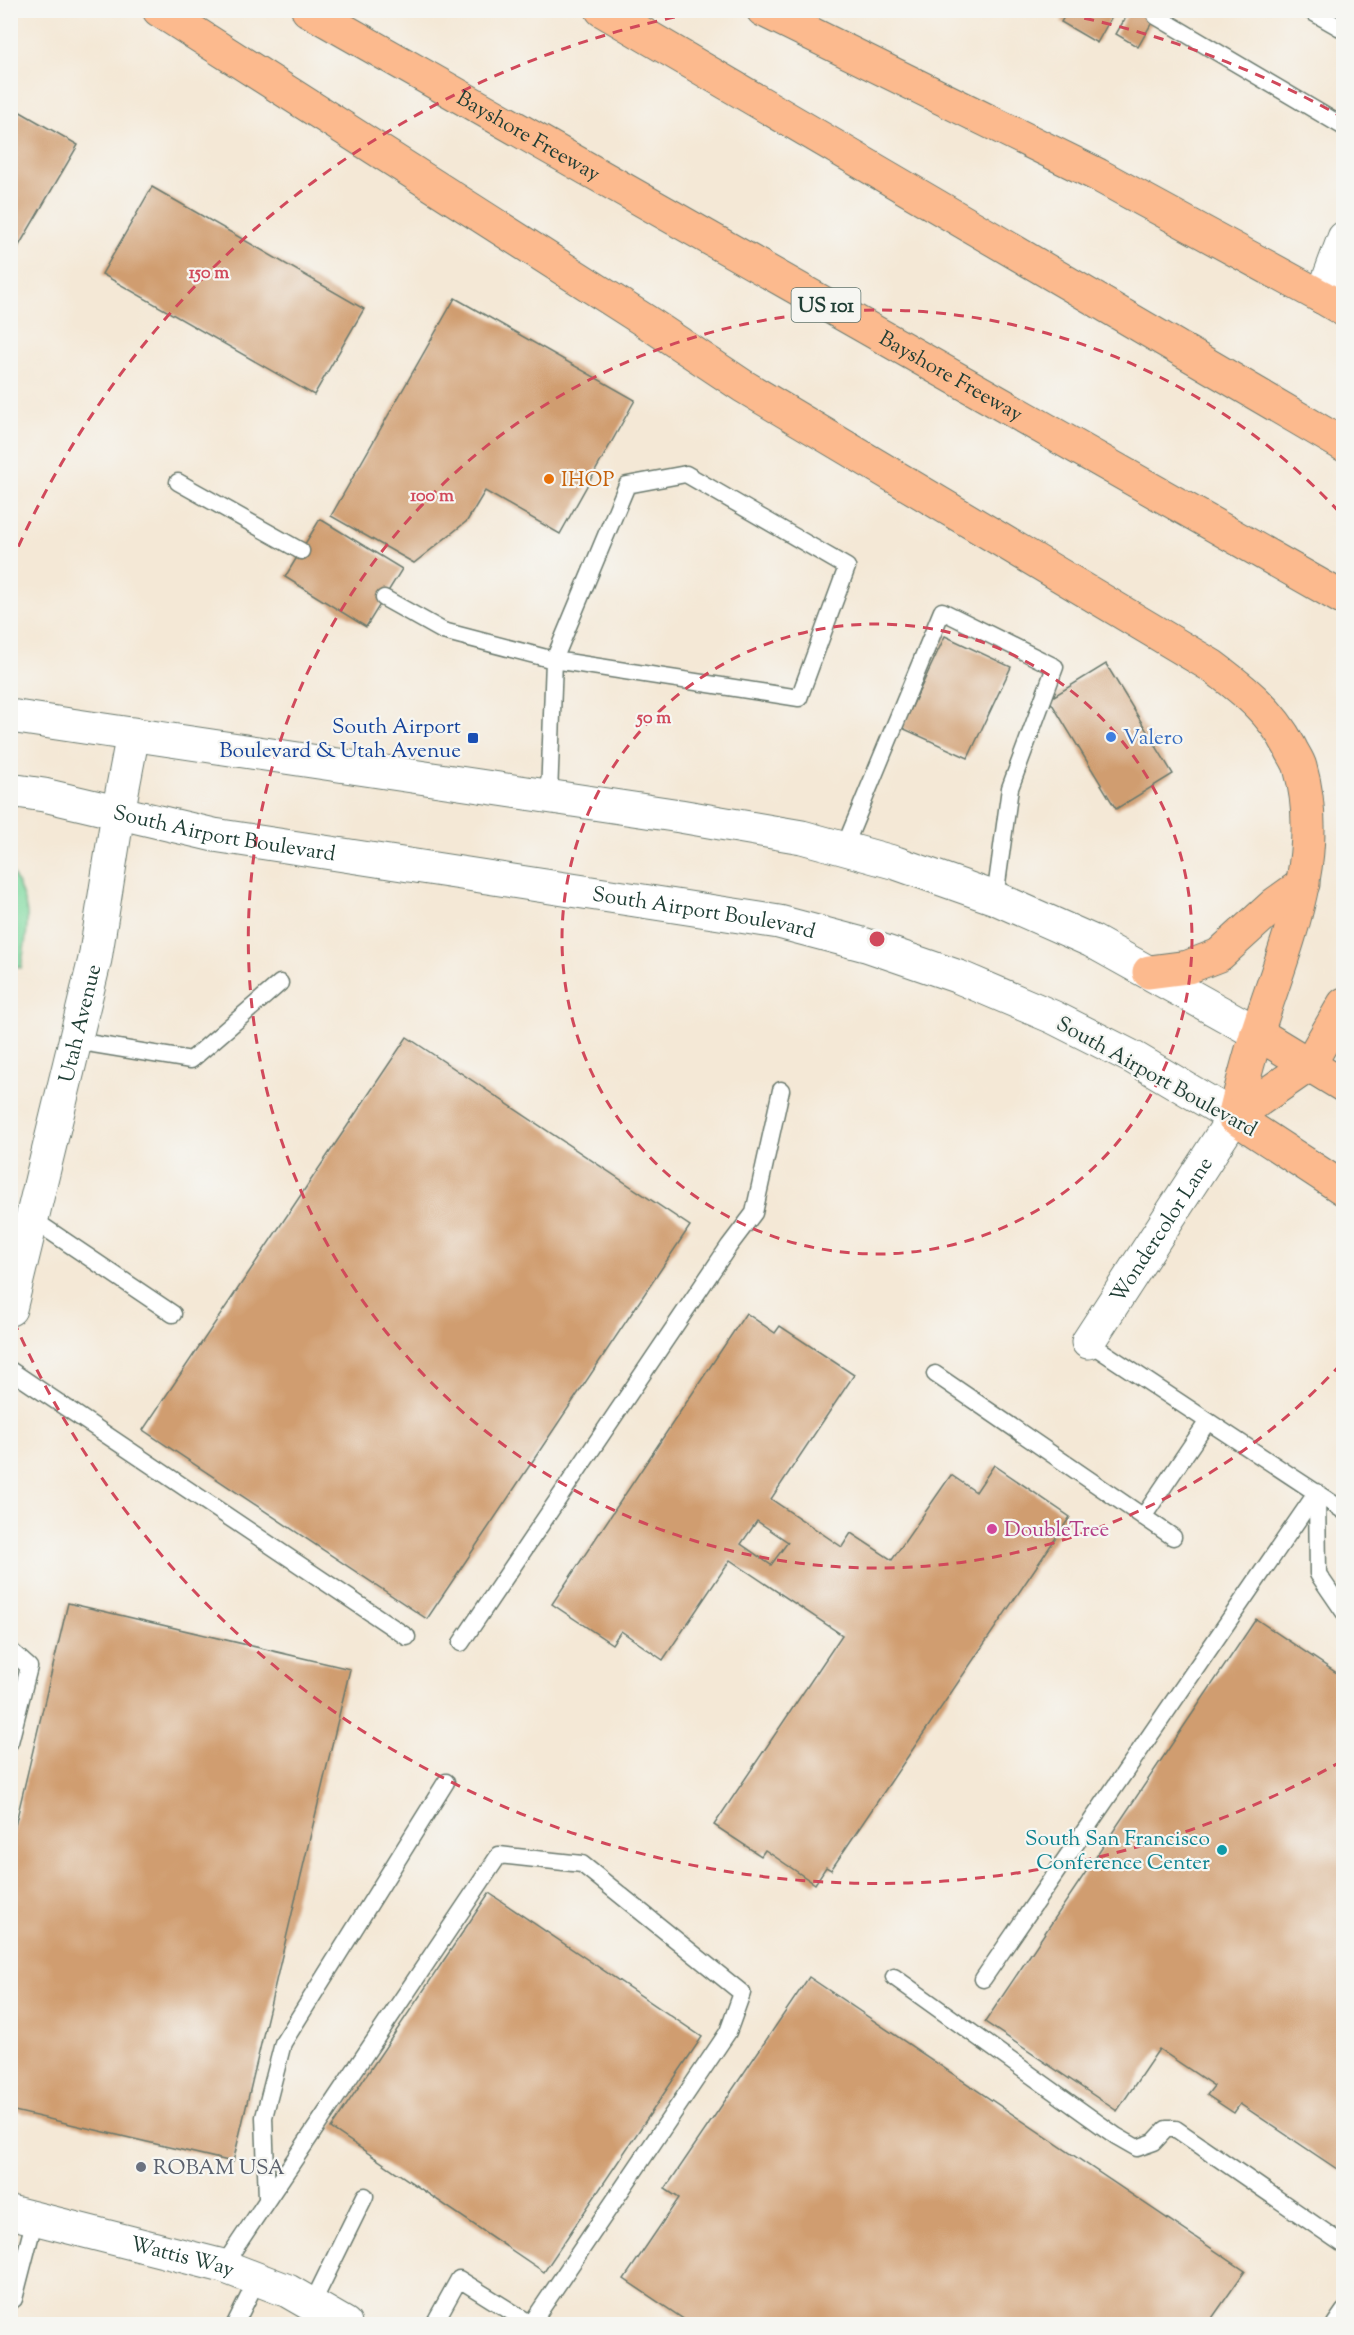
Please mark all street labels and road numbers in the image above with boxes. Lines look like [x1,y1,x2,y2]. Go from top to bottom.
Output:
street label: Bayshore Freeway [450,84,606,190]
road number: US 101 [792,288,860,322]
street label: Bayshore Freeway [873,325,1028,431]
street label: South Airport Boulevard [110,799,338,871]
street label: South Airport Boulevard [590,880,818,948]
street label: Utah Avenue [52,961,110,1086]
street label: South Airport Boulevard [1050,1010,1262,1146]
street label: Wondercolor Lane [1104,1152,1221,1310]
street label: Wattis Way [127,2230,239,2286]

